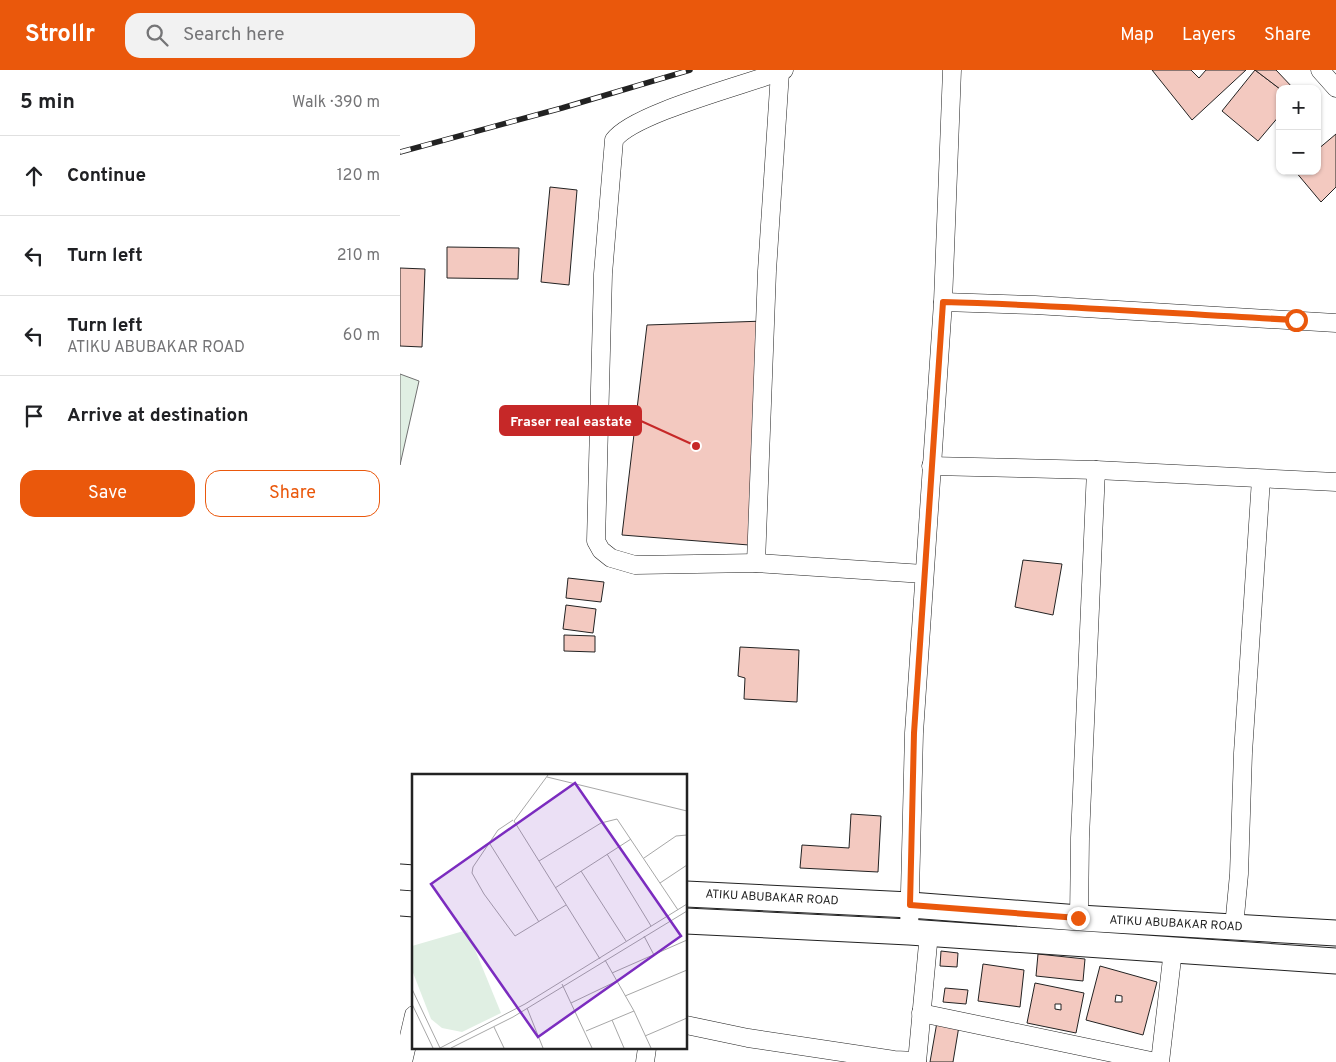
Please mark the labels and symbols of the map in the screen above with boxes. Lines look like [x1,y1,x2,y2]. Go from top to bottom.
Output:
route start [1285,309,1308,332]
callout: Fraser real eastate [500,406,641,435]
text: Fraser real eastate [510,414,632,431]
inset map [412,774,688,1050]
street label: ATIKU ABUBAKAR ROAD [705,887,839,909]
route end [1067,907,1090,930]
street label: ATIKU ABUBAKAR ROAD [1109,913,1243,935]

